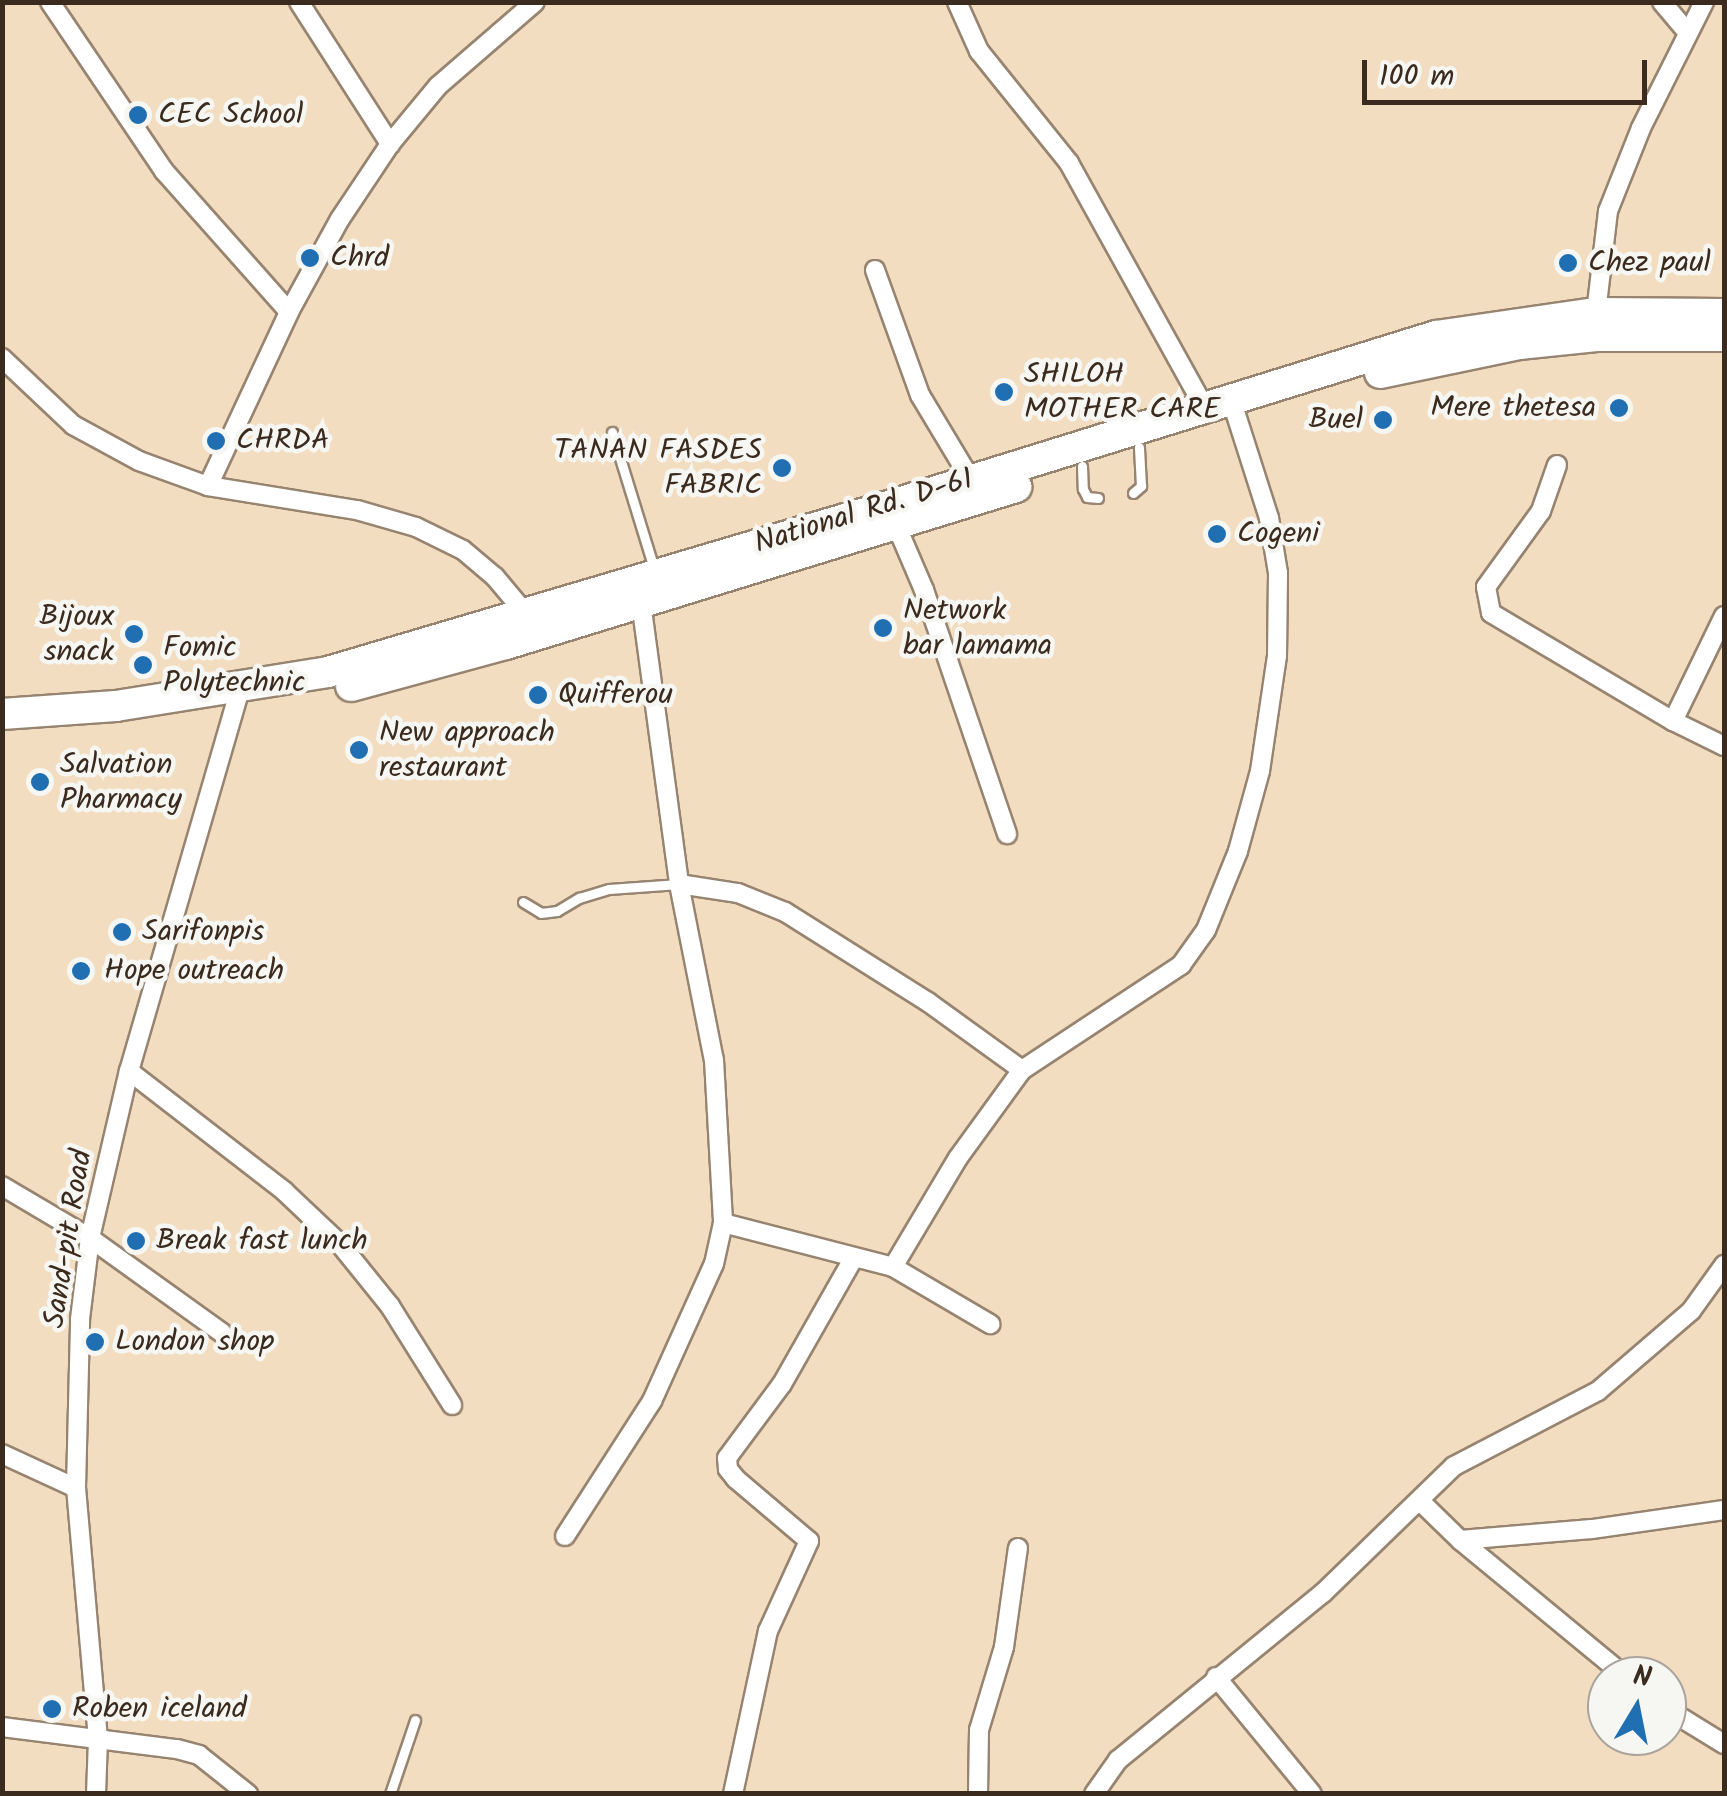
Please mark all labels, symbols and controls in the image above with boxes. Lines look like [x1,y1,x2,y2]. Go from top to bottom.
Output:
scale bar [1367,40,1652,102]
text: 100 m [1379,53,1454,101]
place label: CEC School [158,97,303,133]
marker: CEC School [127,104,149,126]
place label: Chrd [330,240,389,276]
place label: Chez paul [1588,245,1711,281]
marker: Chrd [299,247,321,269]
marker: Chez paul [1557,252,1579,274]
place label: SHILOH MOTHER CARE [1024,357,1221,428]
marker: SHILOH MOTHER CARE [993,381,1015,403]
place label: Mere thetesa [1430,390,1596,426]
marker: Mere thetesa [1606,395,1632,421]
place label: Buel [1309,402,1363,438]
marker: Buel [1372,409,1394,431]
place label: CHRDA [236,423,329,459]
marker: CHRDA [205,430,227,452]
place label: TANAN FASDES FABRIC [554,433,762,504]
marker: TANAN FASDES FABRIC [771,457,793,479]
street label: National Rd. D-61 [750,462,978,562]
place label: Cogeni [1237,516,1319,552]
marker: Cogeni [1206,523,1228,545]
place label: Network bar lamama [903,593,1052,664]
place label: Bijoux snack [39,599,114,670]
marker: Network bar lamama [872,617,894,639]
marker: Bijoux snack [123,623,145,645]
place label: Fomic Polytechnic [163,630,305,700]
marker: Fomic Polytechnic [132,654,154,676]
place label: Quifferou [558,677,673,713]
marker: Quifferou [527,684,549,706]
place label: New approach restaurant [379,715,555,786]
marker: New approach restaurant [348,739,370,761]
place label: Salvation Pharmacy [60,747,182,818]
marker: Salvation Pharmacy [29,771,51,793]
place label: Sarifonpis [142,914,264,950]
marker: Sarifonpis [111,921,133,943]
place label: Hope outreach [104,953,284,989]
marker: Hope outreach [68,958,94,984]
street label: Sand-pit Road [37,1147,101,1331]
place label: Break fast lunch [156,1223,368,1259]
marker: Break fast lunch [125,1230,147,1252]
place label: London shop [115,1324,274,1360]
marker: London shop [84,1331,106,1353]
text: N [1629,1654,1655,1702]
north arrow [1587,1656,1687,1756]
place label: Roben iceland [72,1691,247,1727]
marker: Roben iceland [41,1698,63,1720]

